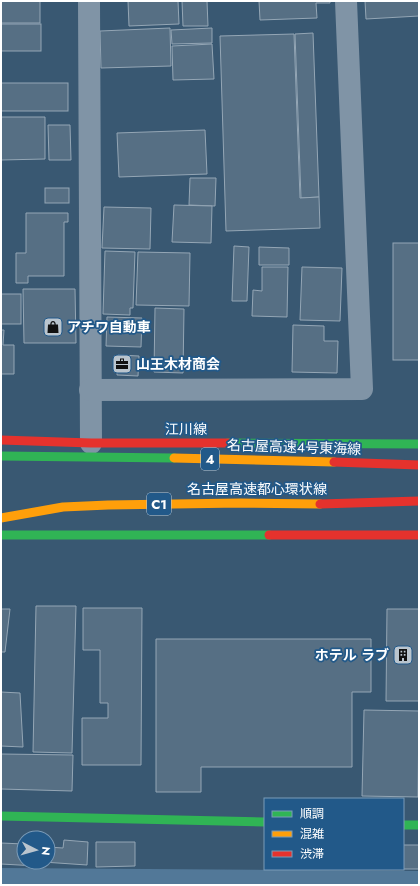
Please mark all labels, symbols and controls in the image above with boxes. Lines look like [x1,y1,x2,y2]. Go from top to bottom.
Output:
shop icon: アチワ自動車 [42,316,64,338]
place label: アチワ自動車 [67,317,151,337]
office icon: 山王木材商会 [111,353,133,375]
place label: 山王木材商会 [136,354,220,374]
street label: 江川線 [165,419,207,439]
street label: 名古屋高速4号東海線 [227,435,361,459]
road number: 4 [201,448,219,470]
street label: 名古屋高速都心環状線 [187,479,327,499]
road number: C1 [147,493,171,515]
building icon: ホテル ラブ [392,644,414,666]
place label: ホテル ラブ [315,645,389,665]
legend [264,798,404,870]
text: 順調 [300,805,324,823]
text: 混雑 [300,825,324,843]
north arrow [16,830,56,870]
text: 渋滞 [300,845,324,863]
text: N [38,846,54,856]

